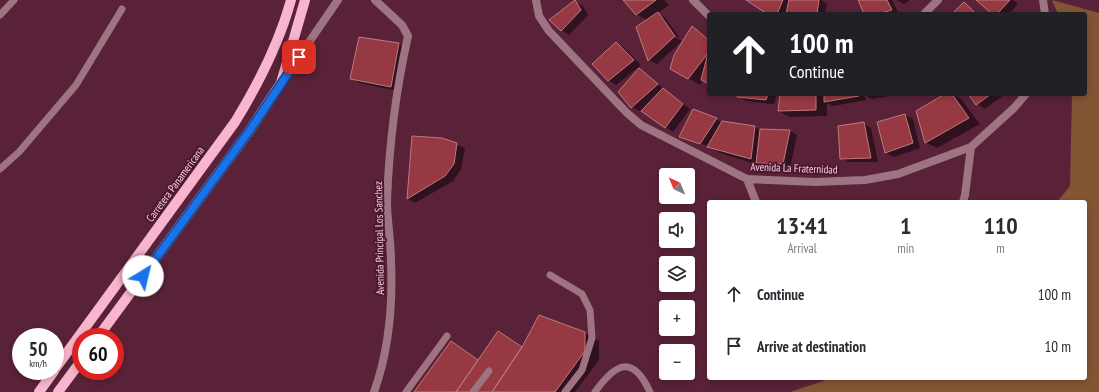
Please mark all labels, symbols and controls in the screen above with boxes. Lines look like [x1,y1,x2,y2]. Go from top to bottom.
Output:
text: 100 m [789,24,853,61]
icon: ahead [723,28,775,80]
pin [282,40,316,74]
icon: arrive [288,46,310,68]
text: Continue [789,60,844,83]
street label: Carretera Panamericana [143,143,207,225]
street label: Avenida La Fraternidad [750,159,838,177]
north arrow [659,168,695,204]
map controls [659,168,695,380]
street label: Avenida Principal Los Sanchez [371,181,387,295]
text: 13:41 [776,210,828,241]
text: 1 [900,210,911,241]
text: 110 [983,210,1018,241]
button: sound [659,212,695,248]
text: Arrival [787,240,817,257]
text: min [897,240,914,257]
text: m [996,240,1005,257]
position arrow [122,255,164,297]
button: layers [659,256,695,292]
icon: ahead [723,283,745,305]
text: Continue [757,285,804,304]
text: 100 m [1038,285,1071,304]
button: + [659,300,695,336]
speed limit sign: 60 [72,328,124,380]
icon: arrive [723,335,745,357]
text: 50 [28,336,48,362]
text: Arrive at destination [757,337,866,356]
text: 10 m [1045,337,1071,356]
button: − [659,344,695,380]
text: km/h [29,357,47,370]

